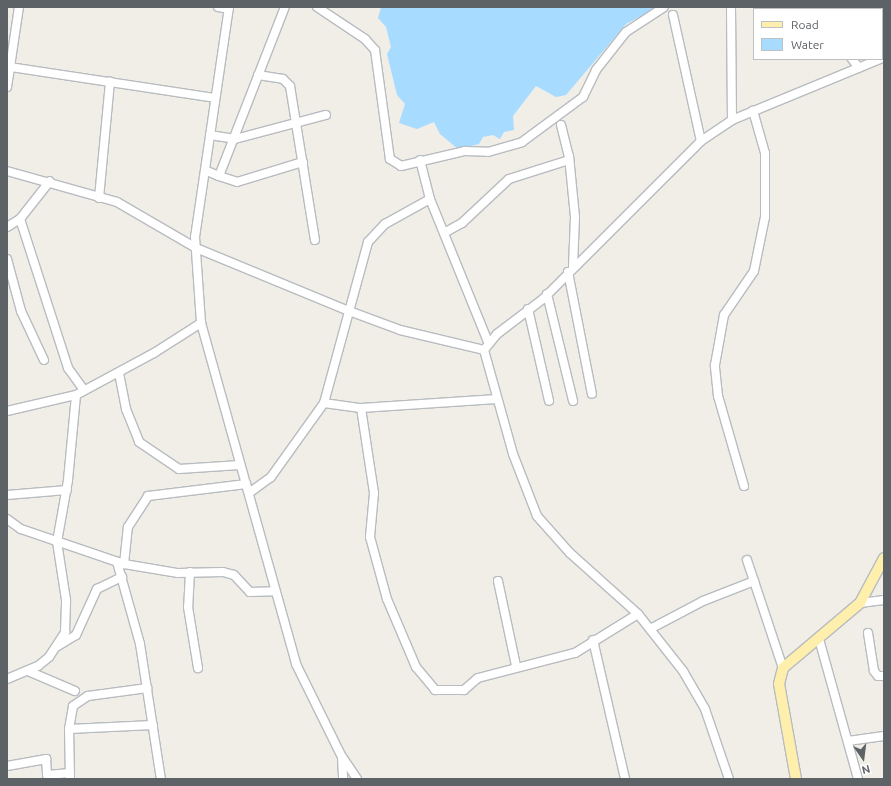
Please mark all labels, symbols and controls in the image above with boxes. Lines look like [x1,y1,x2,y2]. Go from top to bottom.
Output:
legend [753,8,883,60]
text: Road [791,18,819,31]
text: Water [791,38,824,51]
north arrow [843,738,883,778]
text: N [860,763,871,776]

